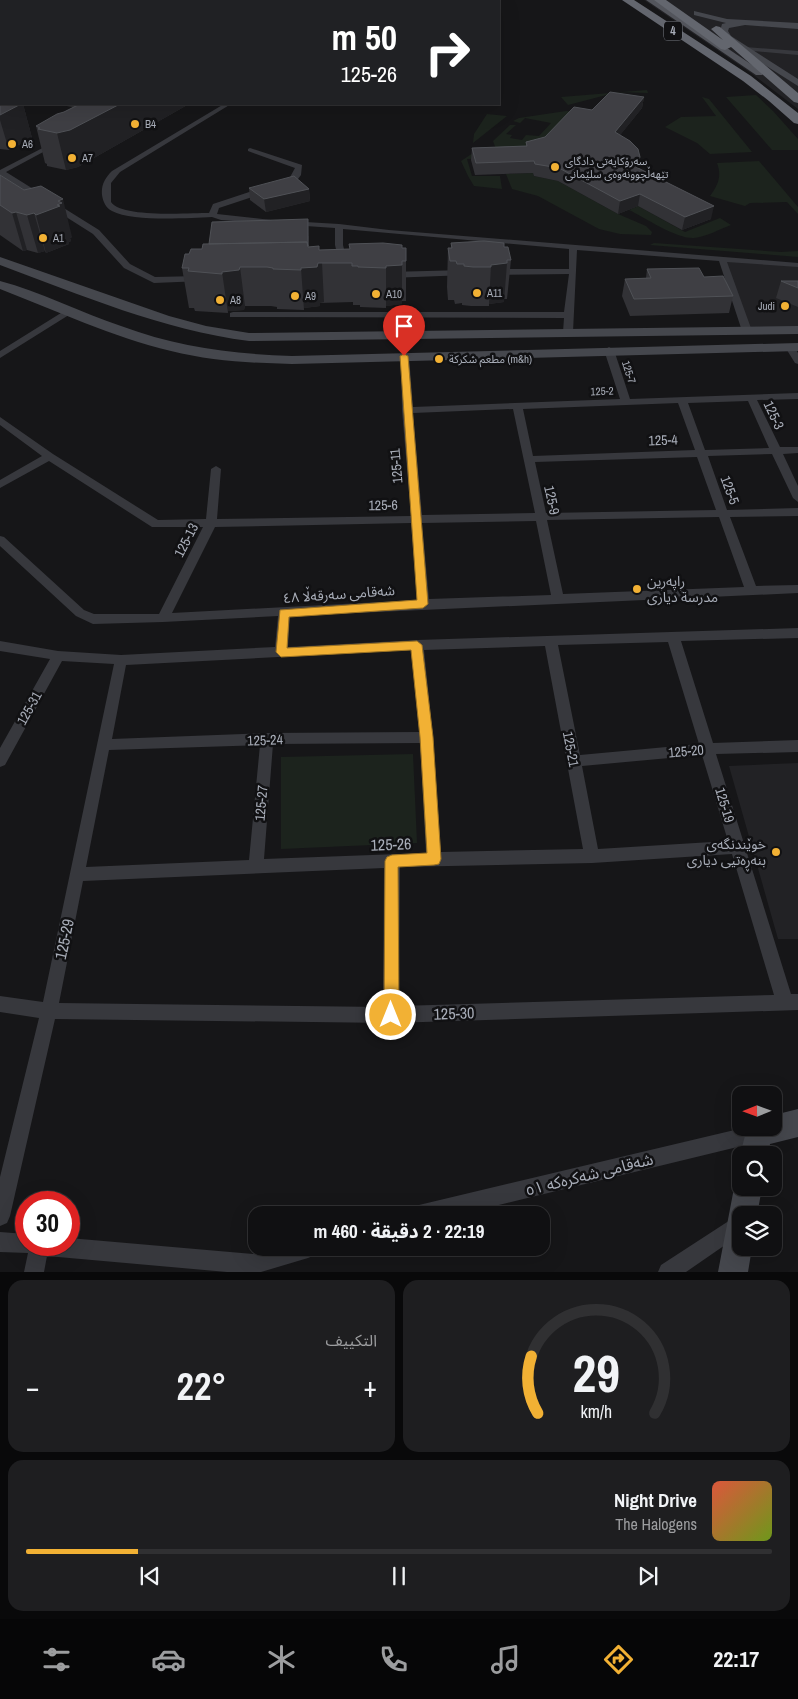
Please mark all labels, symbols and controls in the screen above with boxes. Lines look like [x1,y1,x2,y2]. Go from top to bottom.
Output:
text: 50 m [332,14,397,61]
icon: right [415,20,480,85]
road number: 4 [664,22,682,40]
text: 125-26 [341,59,397,89]
place label: B4 [145,117,156,131]
marker: B4 [129,118,141,130]
place label: A6 [21,137,33,151]
marker: A6 [6,138,18,150]
place label: A7 [81,151,93,165]
marker: A7 [66,152,78,164]
place label: سەرۆکایەتی دادگای تێهەڵچوونەوەی سلێمانی [565,154,668,182]
marker: سەرۆکایەتی دادگای تێهەڵچوونەوەی سلێمانی [549,161,561,173]
place label: A1 [52,231,64,245]
marker: A1 [37,232,49,244]
place label: A11 [486,286,502,300]
place label: A10 [385,287,402,301]
marker: A11 [471,287,483,299]
marker: A10 [370,288,382,300]
place label: A9 [304,289,316,303]
marker: A9 [289,290,301,302]
place label: A8 [229,293,241,307]
marker: A8 [214,294,226,306]
place label: Judi [758,299,775,313]
marker: Judi [779,300,791,312]
pin [383,305,425,356]
icon: arrive [390,312,418,340]
place label: مطعم شكركة (m&h) [449,352,532,368]
marker: مطعم شكركة (m&h) [433,353,445,365]
street label: 125-7 [619,359,639,385]
street label: 125-2 [590,384,614,398]
street label: 125-3 [760,398,788,432]
street label: 125-4 [648,430,679,450]
street label: 125-11 [385,447,406,484]
street label: 125-5 [717,473,743,507]
street label: 125-9 [540,484,564,516]
street label: 125-6 [368,496,398,514]
street label: 125-13 [170,520,202,560]
place label: ڕاپەڕین مدرسة ديارى [647,572,718,606]
street label: شەقامی سەرقەڵا ٤٨ [282,580,395,607]
marker: ڕاپەڕین مدرسة ديارى [631,583,643,595]
street label: 125-31 [12,687,46,728]
street label: 125-24 [247,730,284,750]
street label: 125-21 [559,730,583,769]
street label: 125-20 [667,740,705,762]
street label: 125-27 [250,784,272,822]
street label: 125-19 [711,785,739,825]
street label: 125-26 [370,832,412,856]
place label: خوێندنگەی بنەڕەتیی دیاری [687,835,766,872]
marker: خوێندنگەی بنەڕەتیی دیاری [770,846,782,858]
street label: 125-29 [49,917,79,961]
position arrow [364,988,416,1040]
street label: 125-30 [433,1001,475,1025]
north arrow [732,1086,782,1136]
map controls [732,1086,782,1256]
button: search [732,1146,782,1196]
street label: شەقامی شەکرەکە ٥١ [523,1147,655,1201]
speed limit sign: 30 [15,1191,80,1256]
button: layers [732,1206,782,1256]
text: 22:19 · 2 دقيقة · 460 m [314,1218,484,1244]
text: التكييف [325,1329,377,1351]
text: 29 [573,1338,620,1408]
text: 22° [177,1361,226,1412]
text: − [26,1368,39,1406]
text: + [364,1368,377,1406]
text: km/h [581,1400,612,1424]
text: Night Drive [614,1487,697,1513]
text: The Halogens [615,1513,697,1535]
icon: previous [136,1562,164,1590]
icon: pause [385,1562,413,1590]
icon: next [634,1562,662,1590]
icon: filters [39,1642,74,1677]
icon: car [151,1642,186,1677]
icon: climate [264,1642,299,1677]
icon: phone [376,1642,411,1677]
icon: music [488,1642,523,1677]
icon: directions [601,1642,636,1677]
text: 22:17 [713,1644,759,1674]

